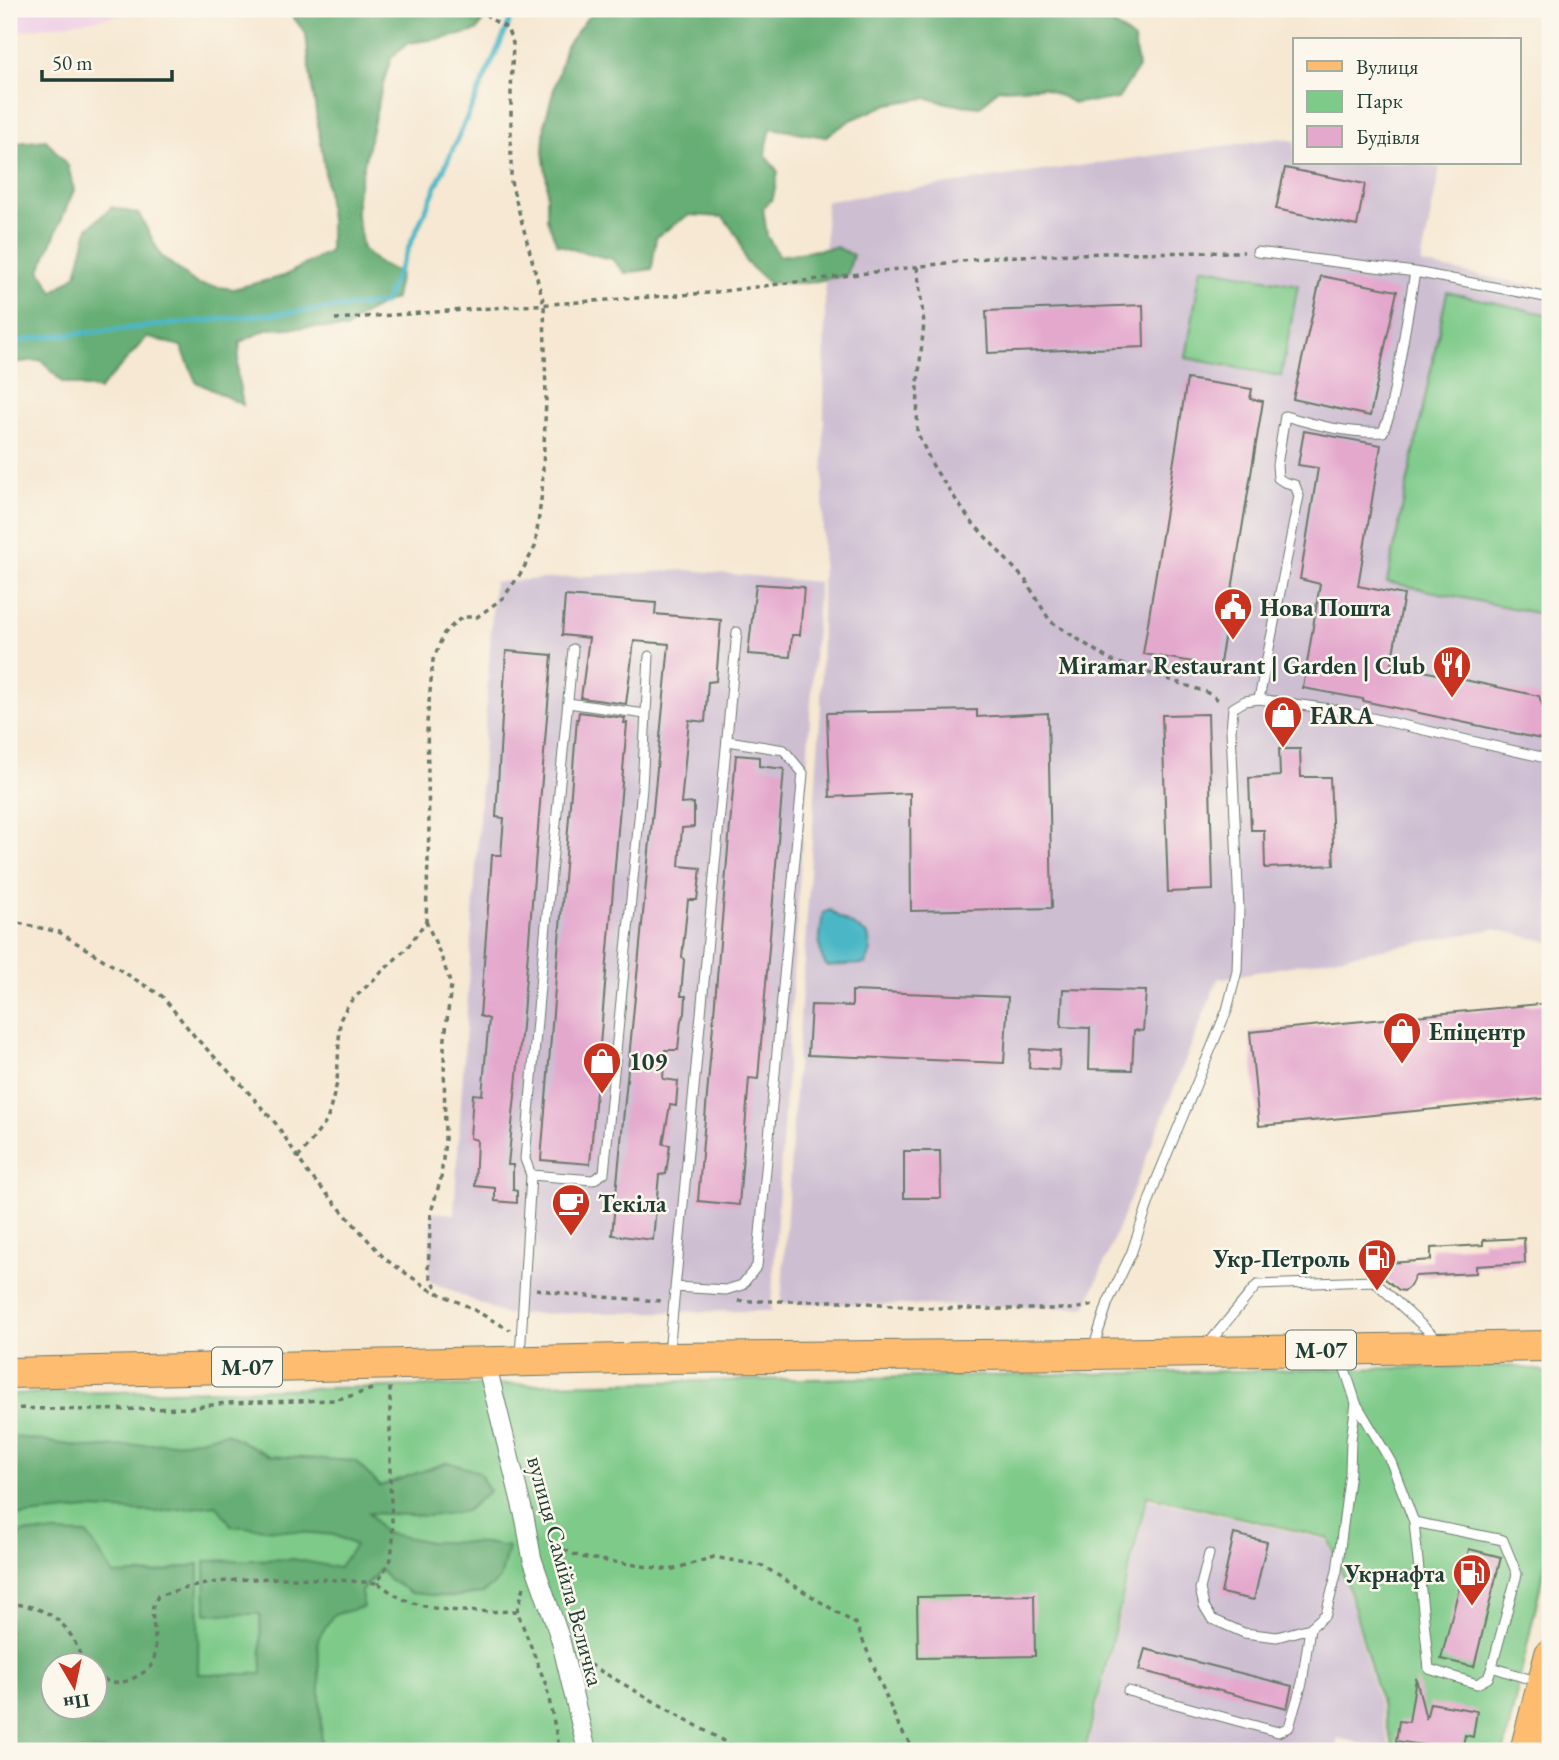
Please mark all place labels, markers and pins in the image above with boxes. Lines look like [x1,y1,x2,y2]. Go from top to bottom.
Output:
public building icon: Нова Пошта [1212,586,1254,641]
place label: Нова Пошта [1260,592,1391,623]
restaurant icon: Miramar Restaurant | Garden | Club [1431,644,1473,699]
place label: Miramar Restaurant | Garden | Club [1058,650,1425,682]
shop icon: FARA [1262,694,1304,749]
place label: FARA [1310,700,1375,731]
shop icon: Епіцентр [1381,1010,1423,1065]
place label: Епіцентр [1429,1016,1525,1047]
shop icon: 109 [581,1040,623,1095]
place label: 109 [629,1046,667,1077]
cafe icon: Текіла [550,1182,592,1237]
place label: Текіла [598,1188,667,1219]
fuel station icon: Укр-Петроль [1356,1237,1398,1292]
place label: Укр-Петроль [1212,1243,1350,1274]
fuel station icon: Укрнафта [1451,1552,1493,1607]
place label: Укрнафта [1343,1558,1445,1589]

